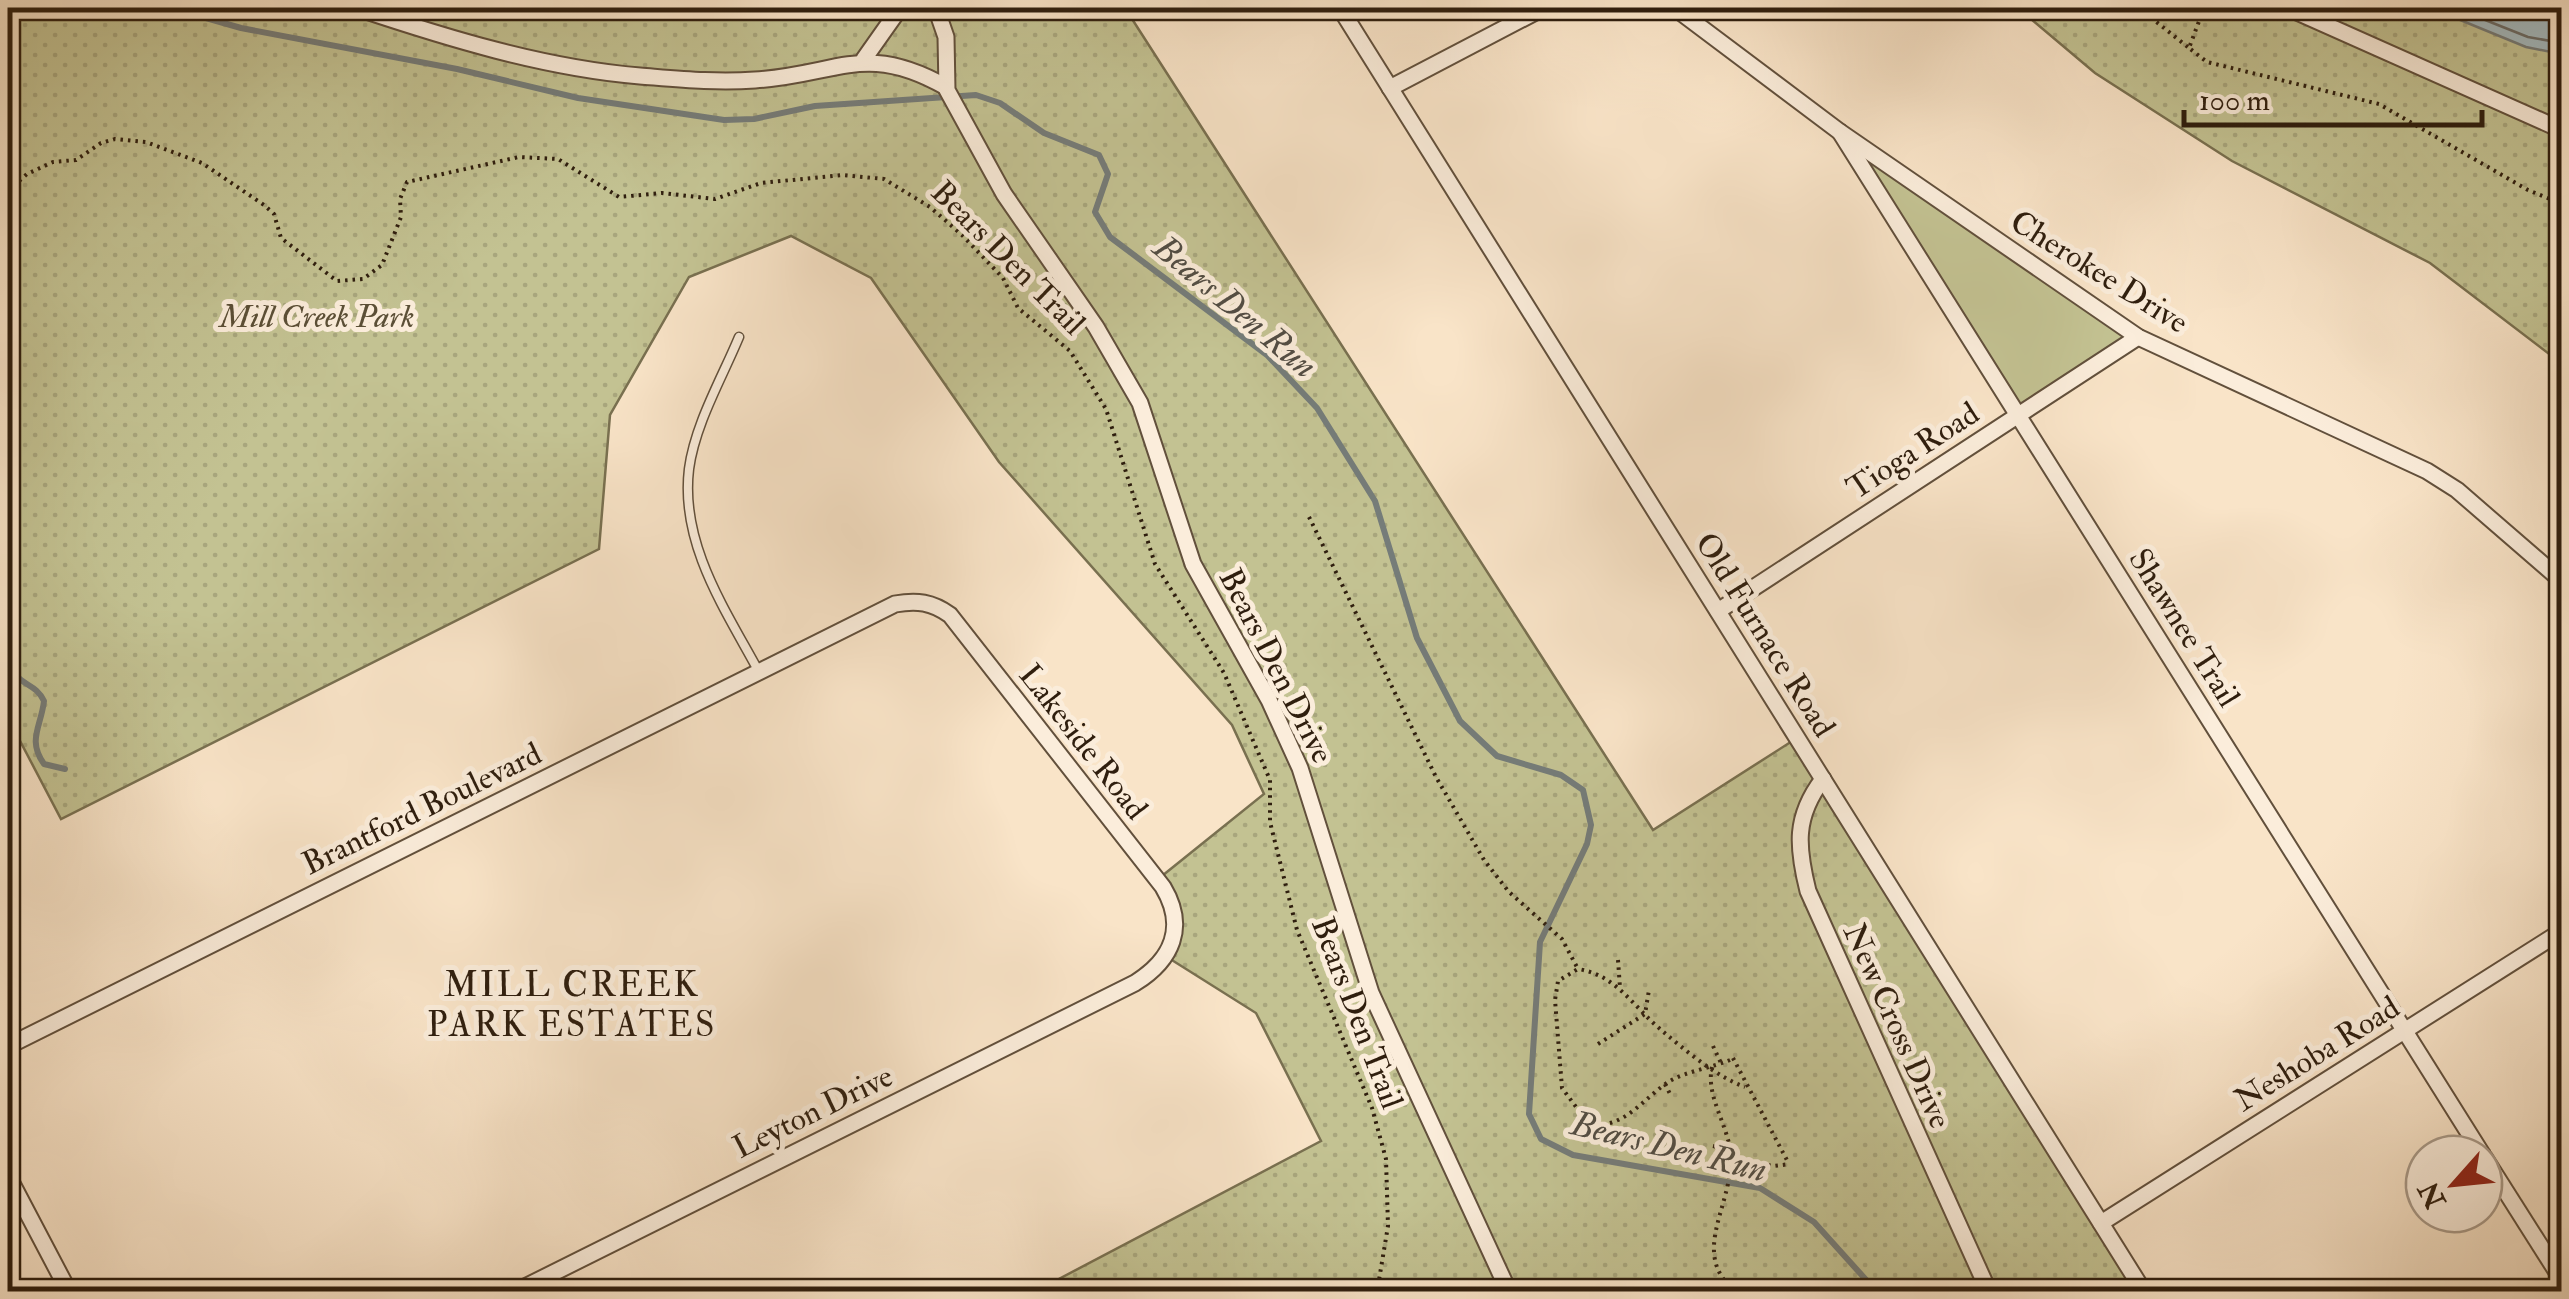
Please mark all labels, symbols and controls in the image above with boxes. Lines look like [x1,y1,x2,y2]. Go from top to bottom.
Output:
scale bar [2184,65,2482,127]
text: 100 m [2199,82,2270,119]
street label: Bears Den Trail [922,172,1094,344]
street label: Cherokee Drive [2003,201,2195,343]
water label: Bears Den Run [1143,225,1326,388]
park label: Mill Creek Park [217,297,415,337]
street label: Tioga Road [1839,393,1987,509]
street label: Old Furnace Road [1686,525,1844,745]
street label: Shawnee Trail [2120,541,2248,715]
street label: Bears Den Drive [1210,562,1342,770]
street label: Lakeside Road [1010,656,1156,828]
street label: Brantford Boulevard [296,734,548,884]
street label: Bears Den Trail [1302,912,1412,1114]
street label: New Cross Drive [1834,917,1960,1135]
district label: MILL CREEK PARK ESTATES [427,963,717,1047]
street label: Neshoba Road [2227,987,2407,1120]
street label: Leyton Drive [727,1056,899,1168]
water label: Bears Den Run [1565,1101,1771,1193]
north arrow [2404,1134,2504,1234]
text: N [2411,1175,2455,1215]

